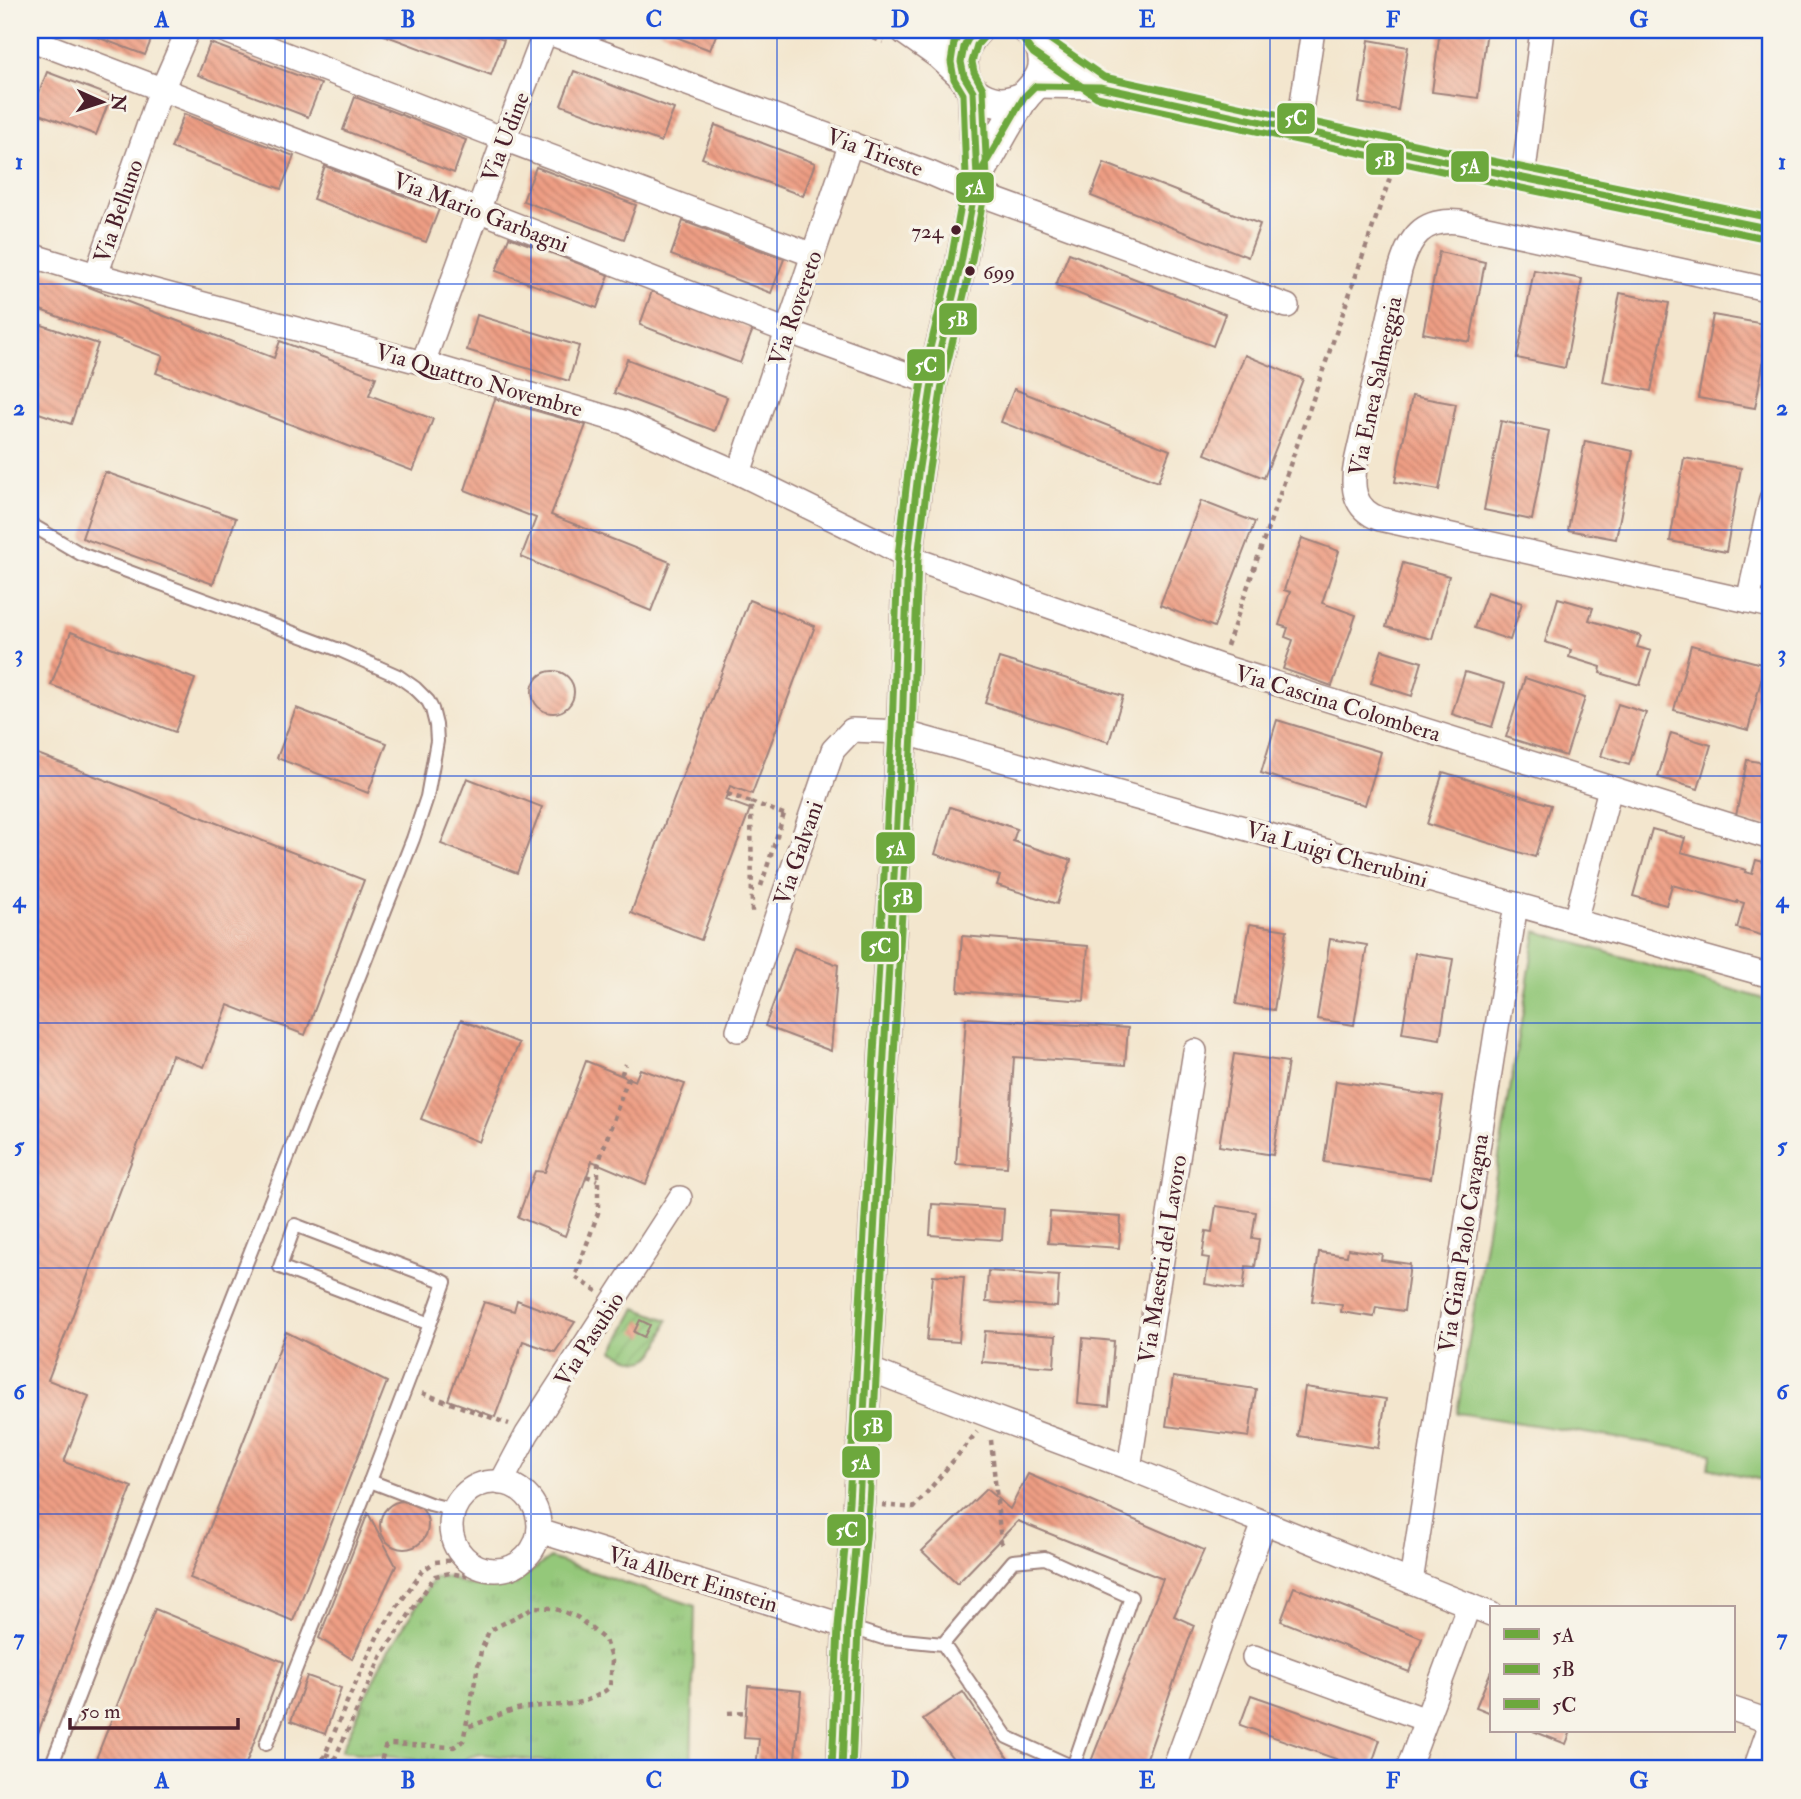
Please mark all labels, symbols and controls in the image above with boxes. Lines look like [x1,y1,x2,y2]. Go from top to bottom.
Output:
text: A [154,5,170,34]
text: B [400,5,416,34]
text: C [646,5,662,34]
text: D [891,5,909,34]
text: E [1139,5,1156,34]
text: F [1386,5,1401,34]
text: G [1629,5,1649,34]
north arrow [66,66,136,136]
street label: Via Udine [475,88,536,186]
text: N [105,93,130,113]
line badge: 5C [1276,102,1316,135]
text: 5C [1285,107,1307,131]
street label: Via Trieste [823,122,927,183]
line badge: 5B [1365,142,1405,176]
text: 1 [15,147,23,176]
text: 1 [1778,147,1786,176]
text: 5B [1375,148,1395,172]
line badge: 5A [1450,150,1490,183]
street label: Via Belluno [87,155,150,267]
text: 5A [1460,155,1481,179]
street label: Via Mario Garbagni [389,166,573,259]
line badge: 5A [955,171,995,204]
text: 5A [965,176,986,200]
place label: 724 [911,218,945,245]
marker: 724 [949,223,963,237]
street label: Via Rovereto [762,247,829,369]
place label: 699 [983,259,1015,286]
marker: 699 [963,264,977,278]
street label: Via Enea Salmeggia [1342,293,1409,478]
line badge: 5B [938,302,978,336]
text: 5B [948,308,968,332]
street label: Via Quattro Novembre [372,337,586,424]
line badge: 5C [906,348,946,382]
text: 5C [915,354,937,378]
text: 2 [13,393,25,422]
text: 2 [1776,393,1788,422]
text: 3 [15,639,23,668]
text: 3 [1778,639,1786,668]
street label: Via Cascina Colombera [1231,658,1445,749]
street label: Via Galvani [767,797,830,909]
street label: Via Luigi Cherubini [1243,815,1431,894]
line badge: 5A [875,831,916,865]
text: 5A [886,837,907,861]
line badge: 5B [883,881,923,914]
text: 4 [12,885,27,914]
text: 4 [1775,885,1790,914]
text: 5B [893,886,913,910]
line badge: 5C [860,930,900,963]
text: 5C [869,935,891,959]
text: 5 [14,1131,25,1160]
street label: Via Gian Paolo Cavagna [1432,1131,1495,1354]
text: 5 [1777,1131,1788,1160]
street label: Via Maestri del Lavoro [1132,1153,1193,1365]
street label: Via Pasubio [548,1287,631,1392]
text: 6 [13,1377,27,1406]
text: 6 [1776,1377,1790,1406]
line badge: 5B [853,1409,893,1443]
text: 5B [863,1415,883,1439]
line badge: 5A [841,1445,881,1479]
text: 5A [851,1451,872,1475]
line badge: 5C [826,1513,867,1547]
text: 5C [836,1519,858,1543]
street label: Via Albert Einstein [604,1540,781,1619]
legend [1490,1606,1734,1732]
text: 5A [1552,1622,1575,1649]
text: 7 [14,1623,25,1652]
text: 7 [1777,1623,1788,1652]
text: 5B [1552,1656,1575,1683]
scale bar [70,1687,238,1731]
text: 5C [1552,1692,1577,1719]
text: 50 m [80,1698,121,1725]
text: A [154,1766,170,1795]
text: B [400,1766,416,1795]
text: C [646,1766,662,1795]
text: D [891,1766,909,1795]
text: E [1139,1766,1156,1795]
text: F [1386,1766,1401,1795]
text: G [1629,1766,1649,1795]

